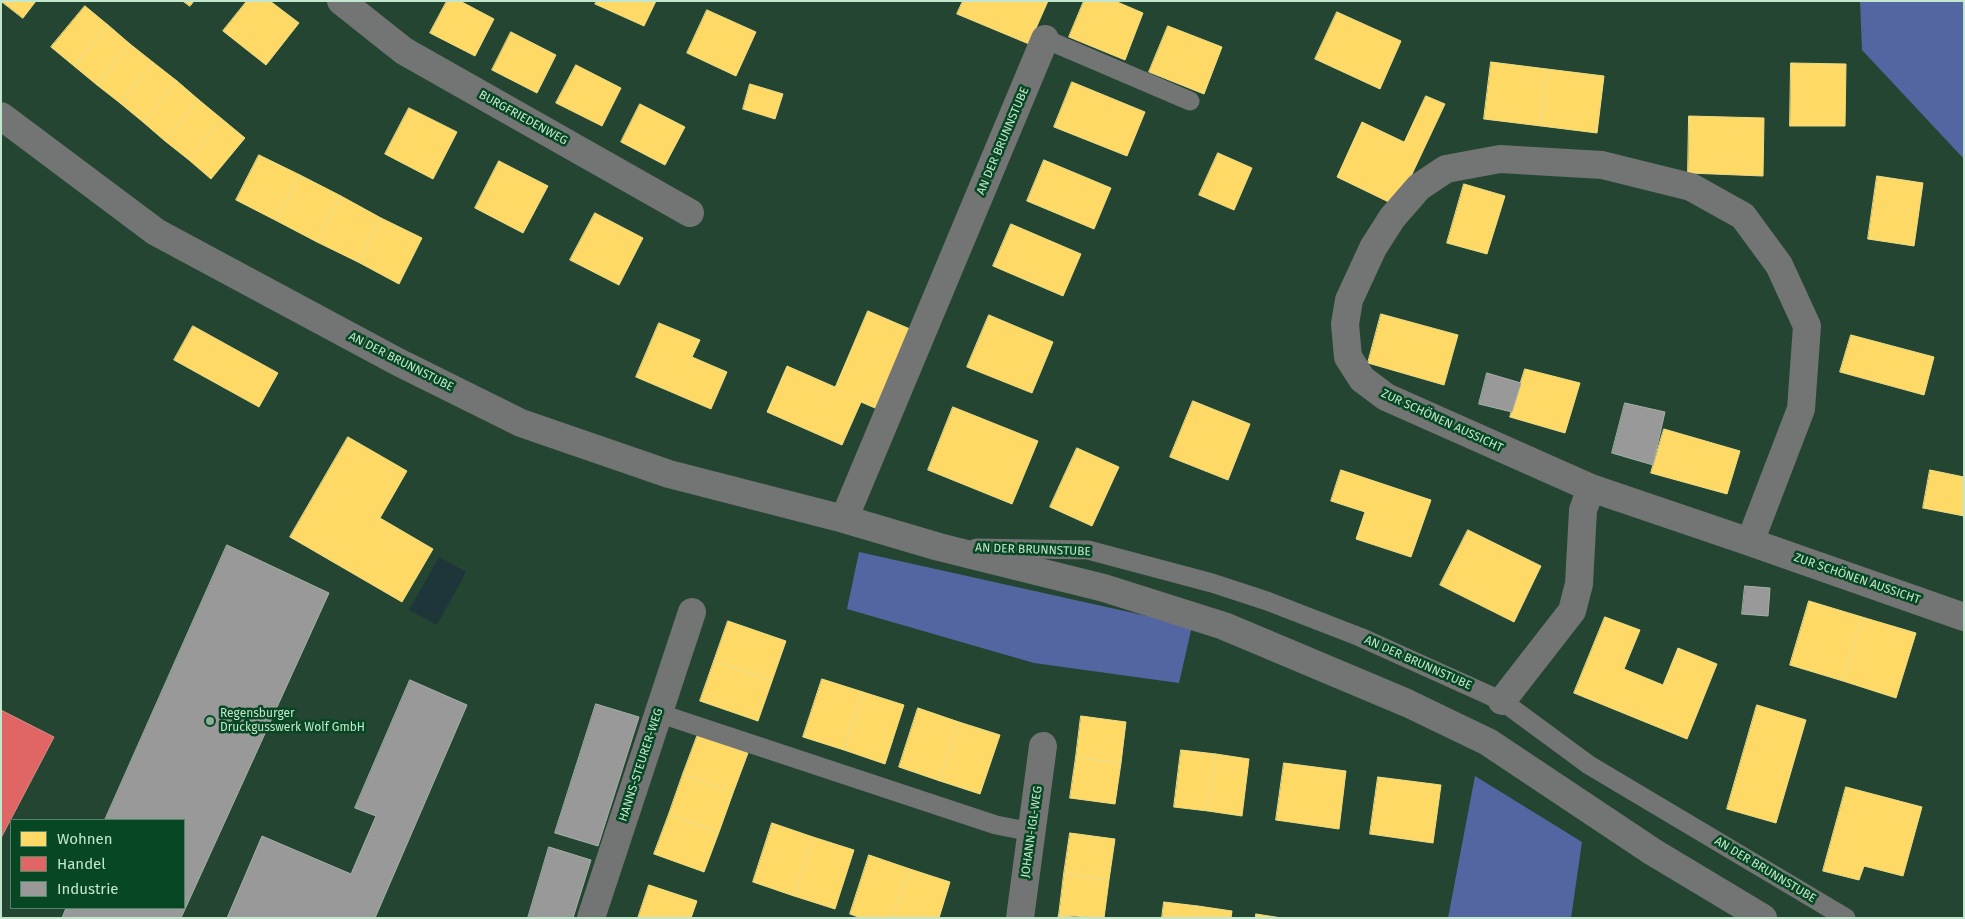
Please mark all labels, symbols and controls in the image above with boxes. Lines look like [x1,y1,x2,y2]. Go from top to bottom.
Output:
street label: AN DER BRUNNSTUBE [974,85,1032,197]
street label: BURGFRIEDENWEG [476,88,570,148]
street label: AN DER BRUNNSTUBE [346,329,456,395]
street label: ZUR SCHÖNEN AUSSICHT [1379,386,1505,456]
street label: AN DER BRUNNSTUBE [975,541,1091,559]
street label: ZUR SCHÖNEN AUSSICHT [1792,551,1922,607]
street label: AN DER BRUNNSTUBE [1362,633,1474,693]
street label: HANNS-STEURER-WEG [616,706,666,824]
place label: Regensburger Druckgusswerk Wolf GmbH [220,707,365,735]
marker: Regensburger Druckgusswerk Wolf GmbH [204,715,216,727]
street label: JOHANN-IGL-WEG [1018,785,1046,879]
legend [10,819,185,909]
text: Wohnen [57,830,113,848]
street label: AN DER BRUNNSTUBE [1712,834,1818,906]
text: Handel [57,855,106,873]
text: Industrie [57,880,119,898]

